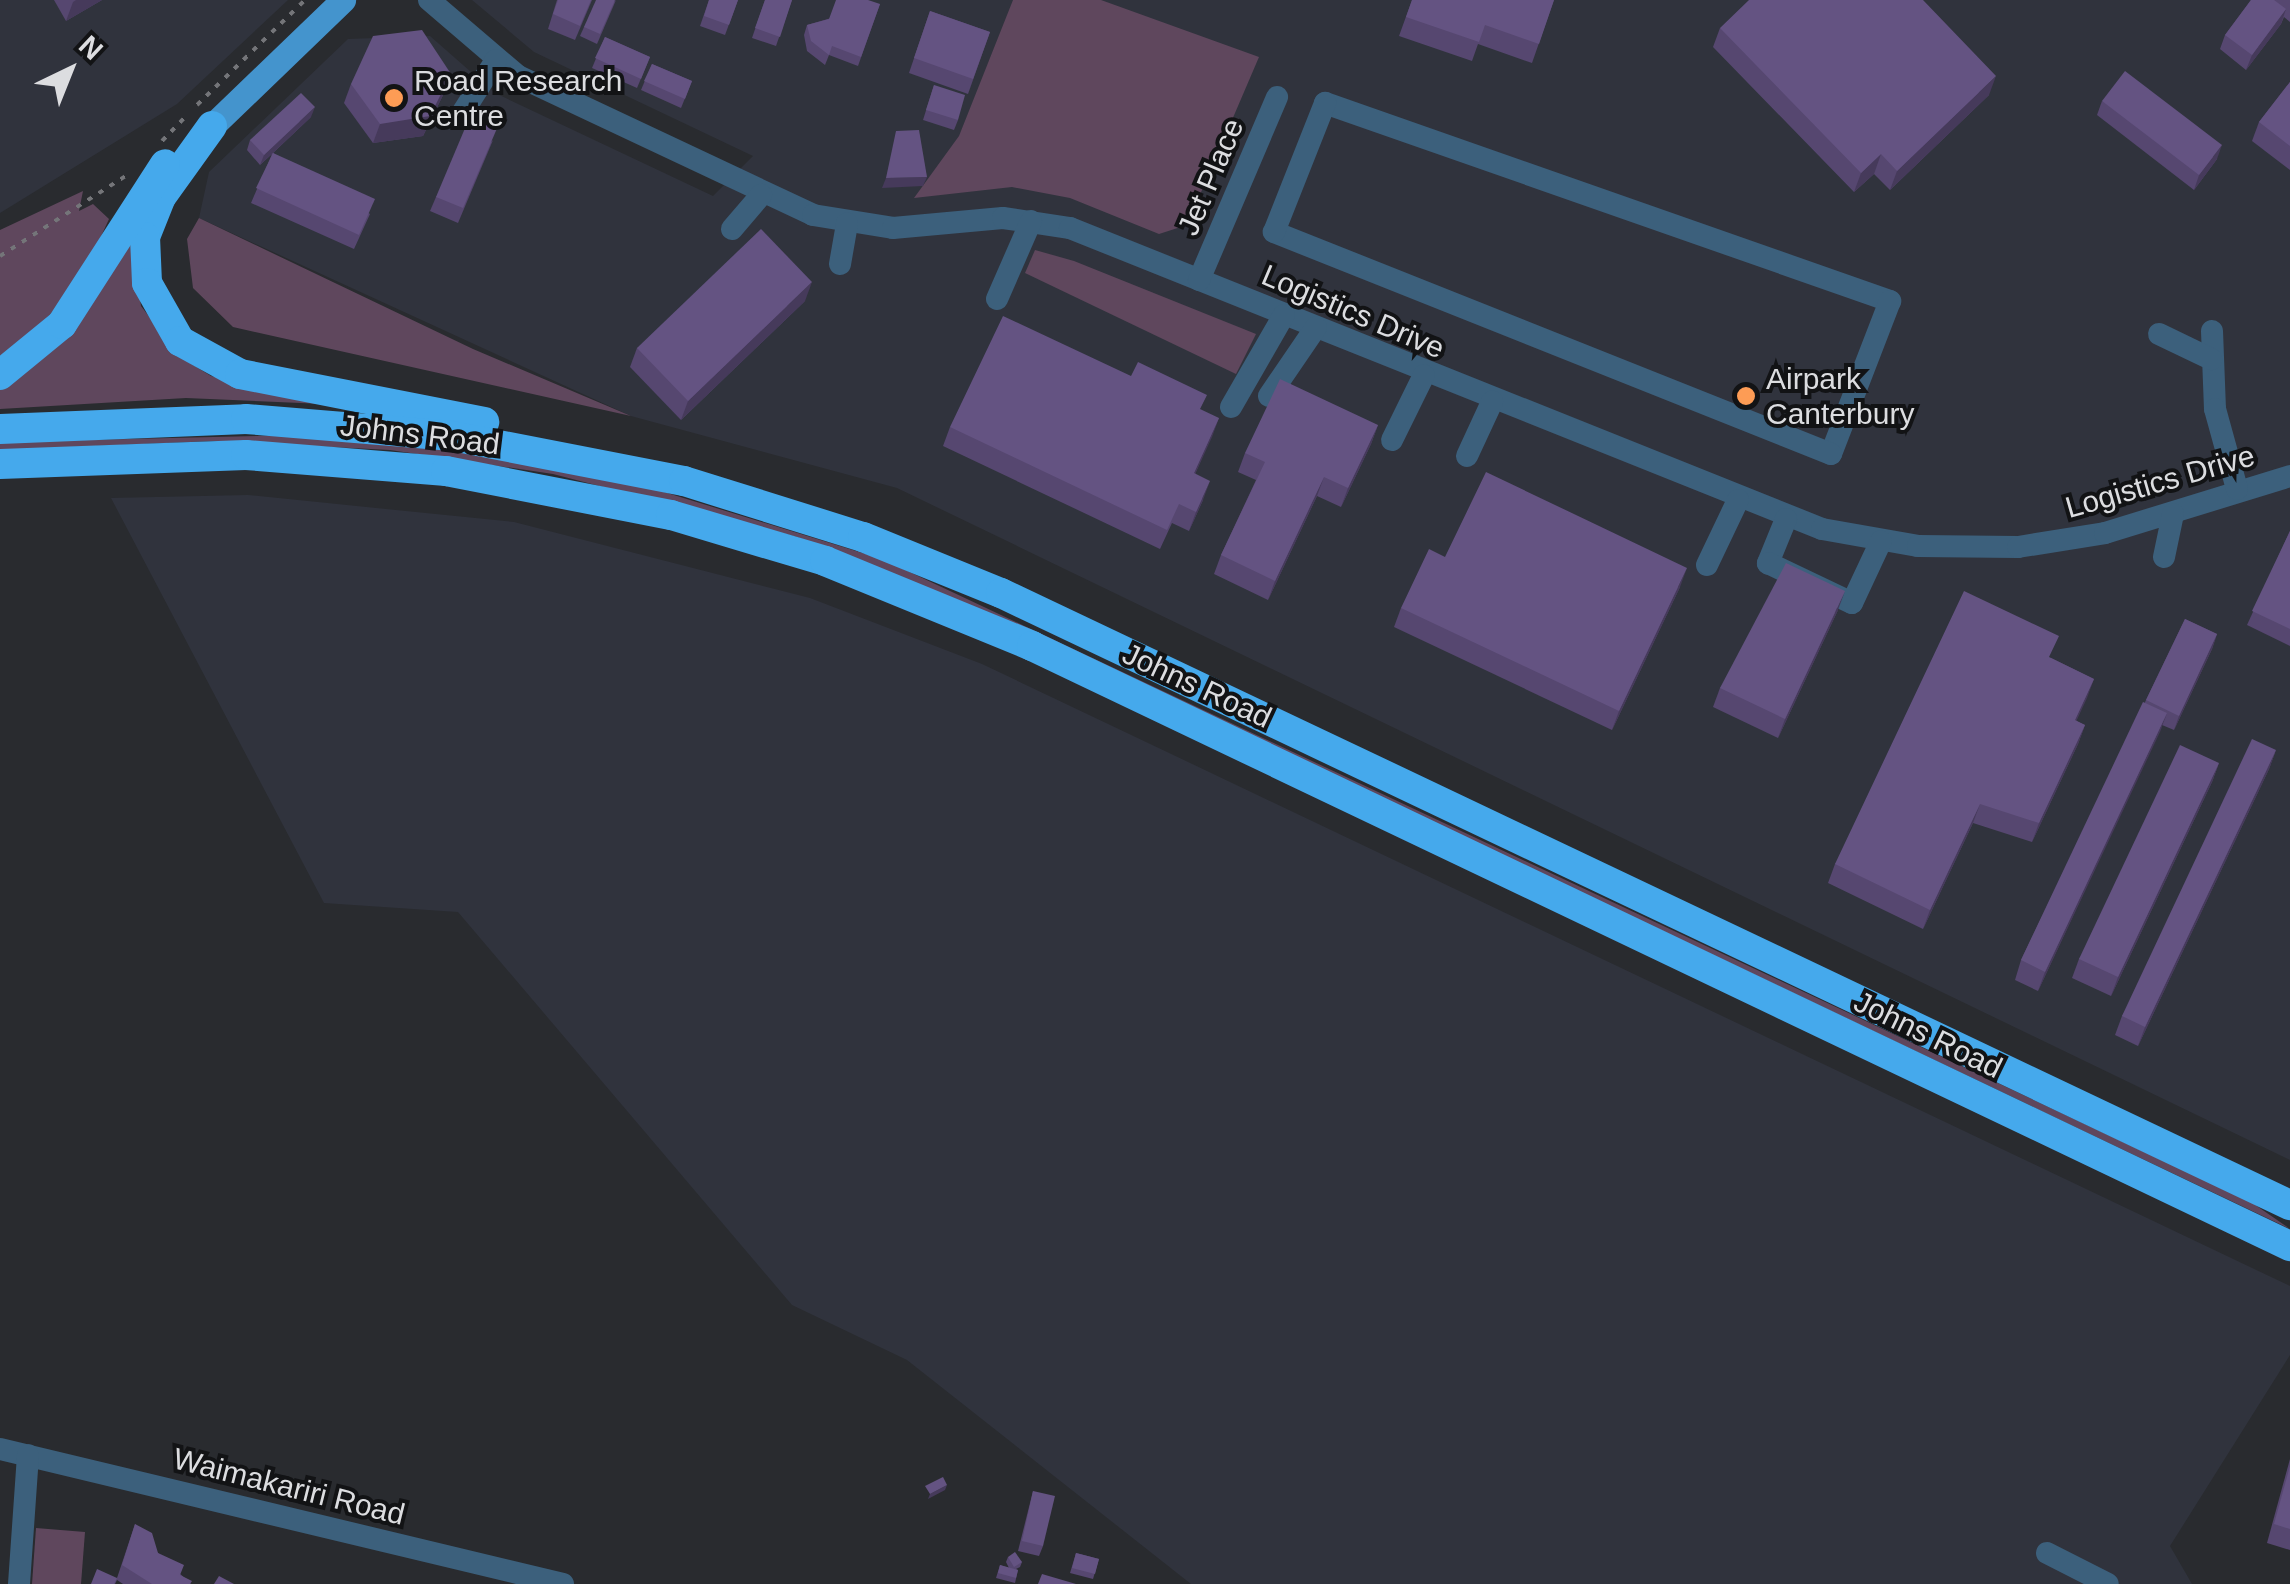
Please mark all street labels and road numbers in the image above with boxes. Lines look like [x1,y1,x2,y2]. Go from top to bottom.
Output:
street label: Jet Place [1170,113,1252,241]
street label: Logistics Drive [1256,257,1450,367]
street label: Johns Road [338,407,502,463]
street label: Logistics Drive [2061,438,2259,526]
street label: Johns Road [1117,636,1277,736]
street label: Johns Road [1848,984,2008,1086]
street label: Waimakariri Road [170,1441,408,1533]

